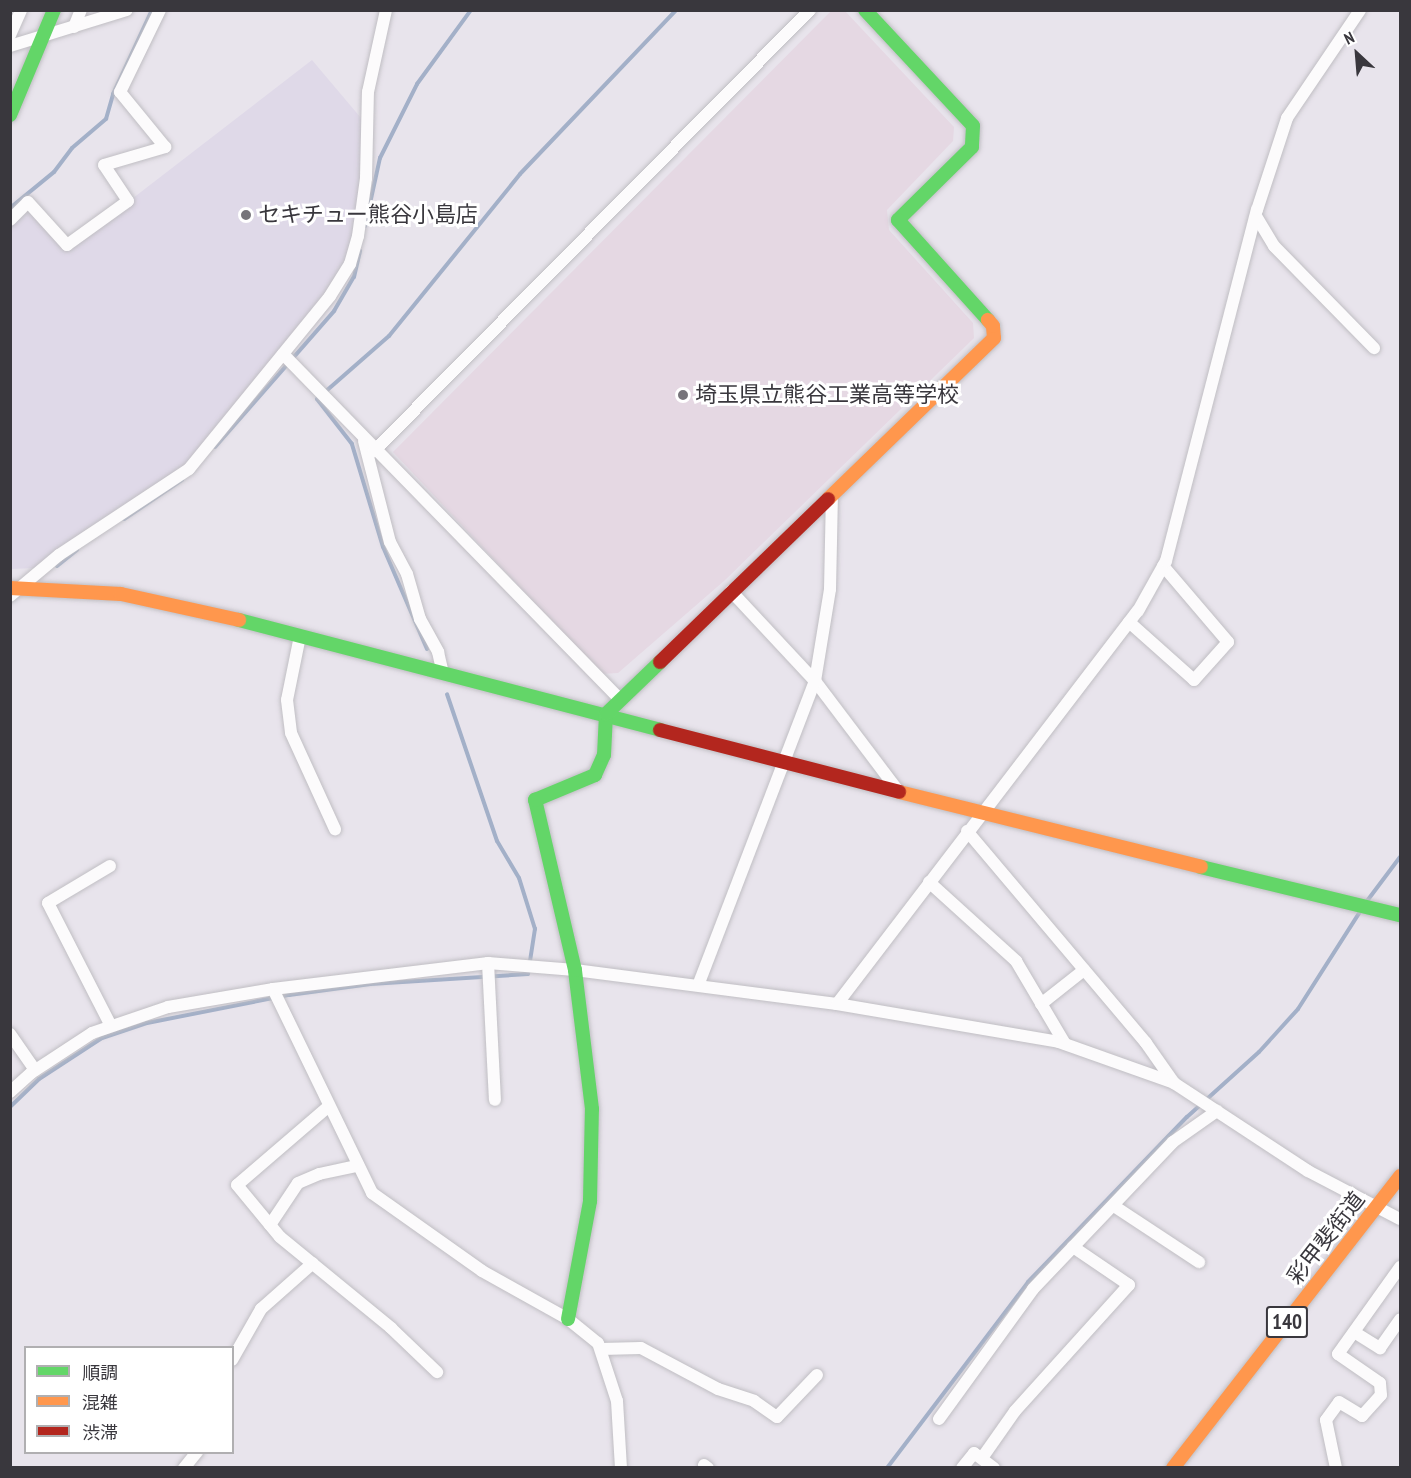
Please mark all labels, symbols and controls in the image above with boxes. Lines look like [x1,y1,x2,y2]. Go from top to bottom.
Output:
north arrow [1327,24,1387,84]
text: N [1341,27,1357,49]
place label: セキチュー熊谷小島店 [258,202,478,228]
marker: セキチュー熊谷小島店 [239,208,253,222]
place label: 埼玉県立熊谷工業高等学校 [695,382,959,408]
marker: 埼玉県立熊谷工業高等学校 [676,388,690,402]
street label: 彩甲斐街道 [1282,1187,1370,1289]
road number: 140 [1264,1304,1310,1340]
legend [24,1346,234,1454]
text: 順調 [82,1361,118,1384]
text: 混雑 [82,1391,118,1414]
text: 渋滞 [82,1421,118,1444]

